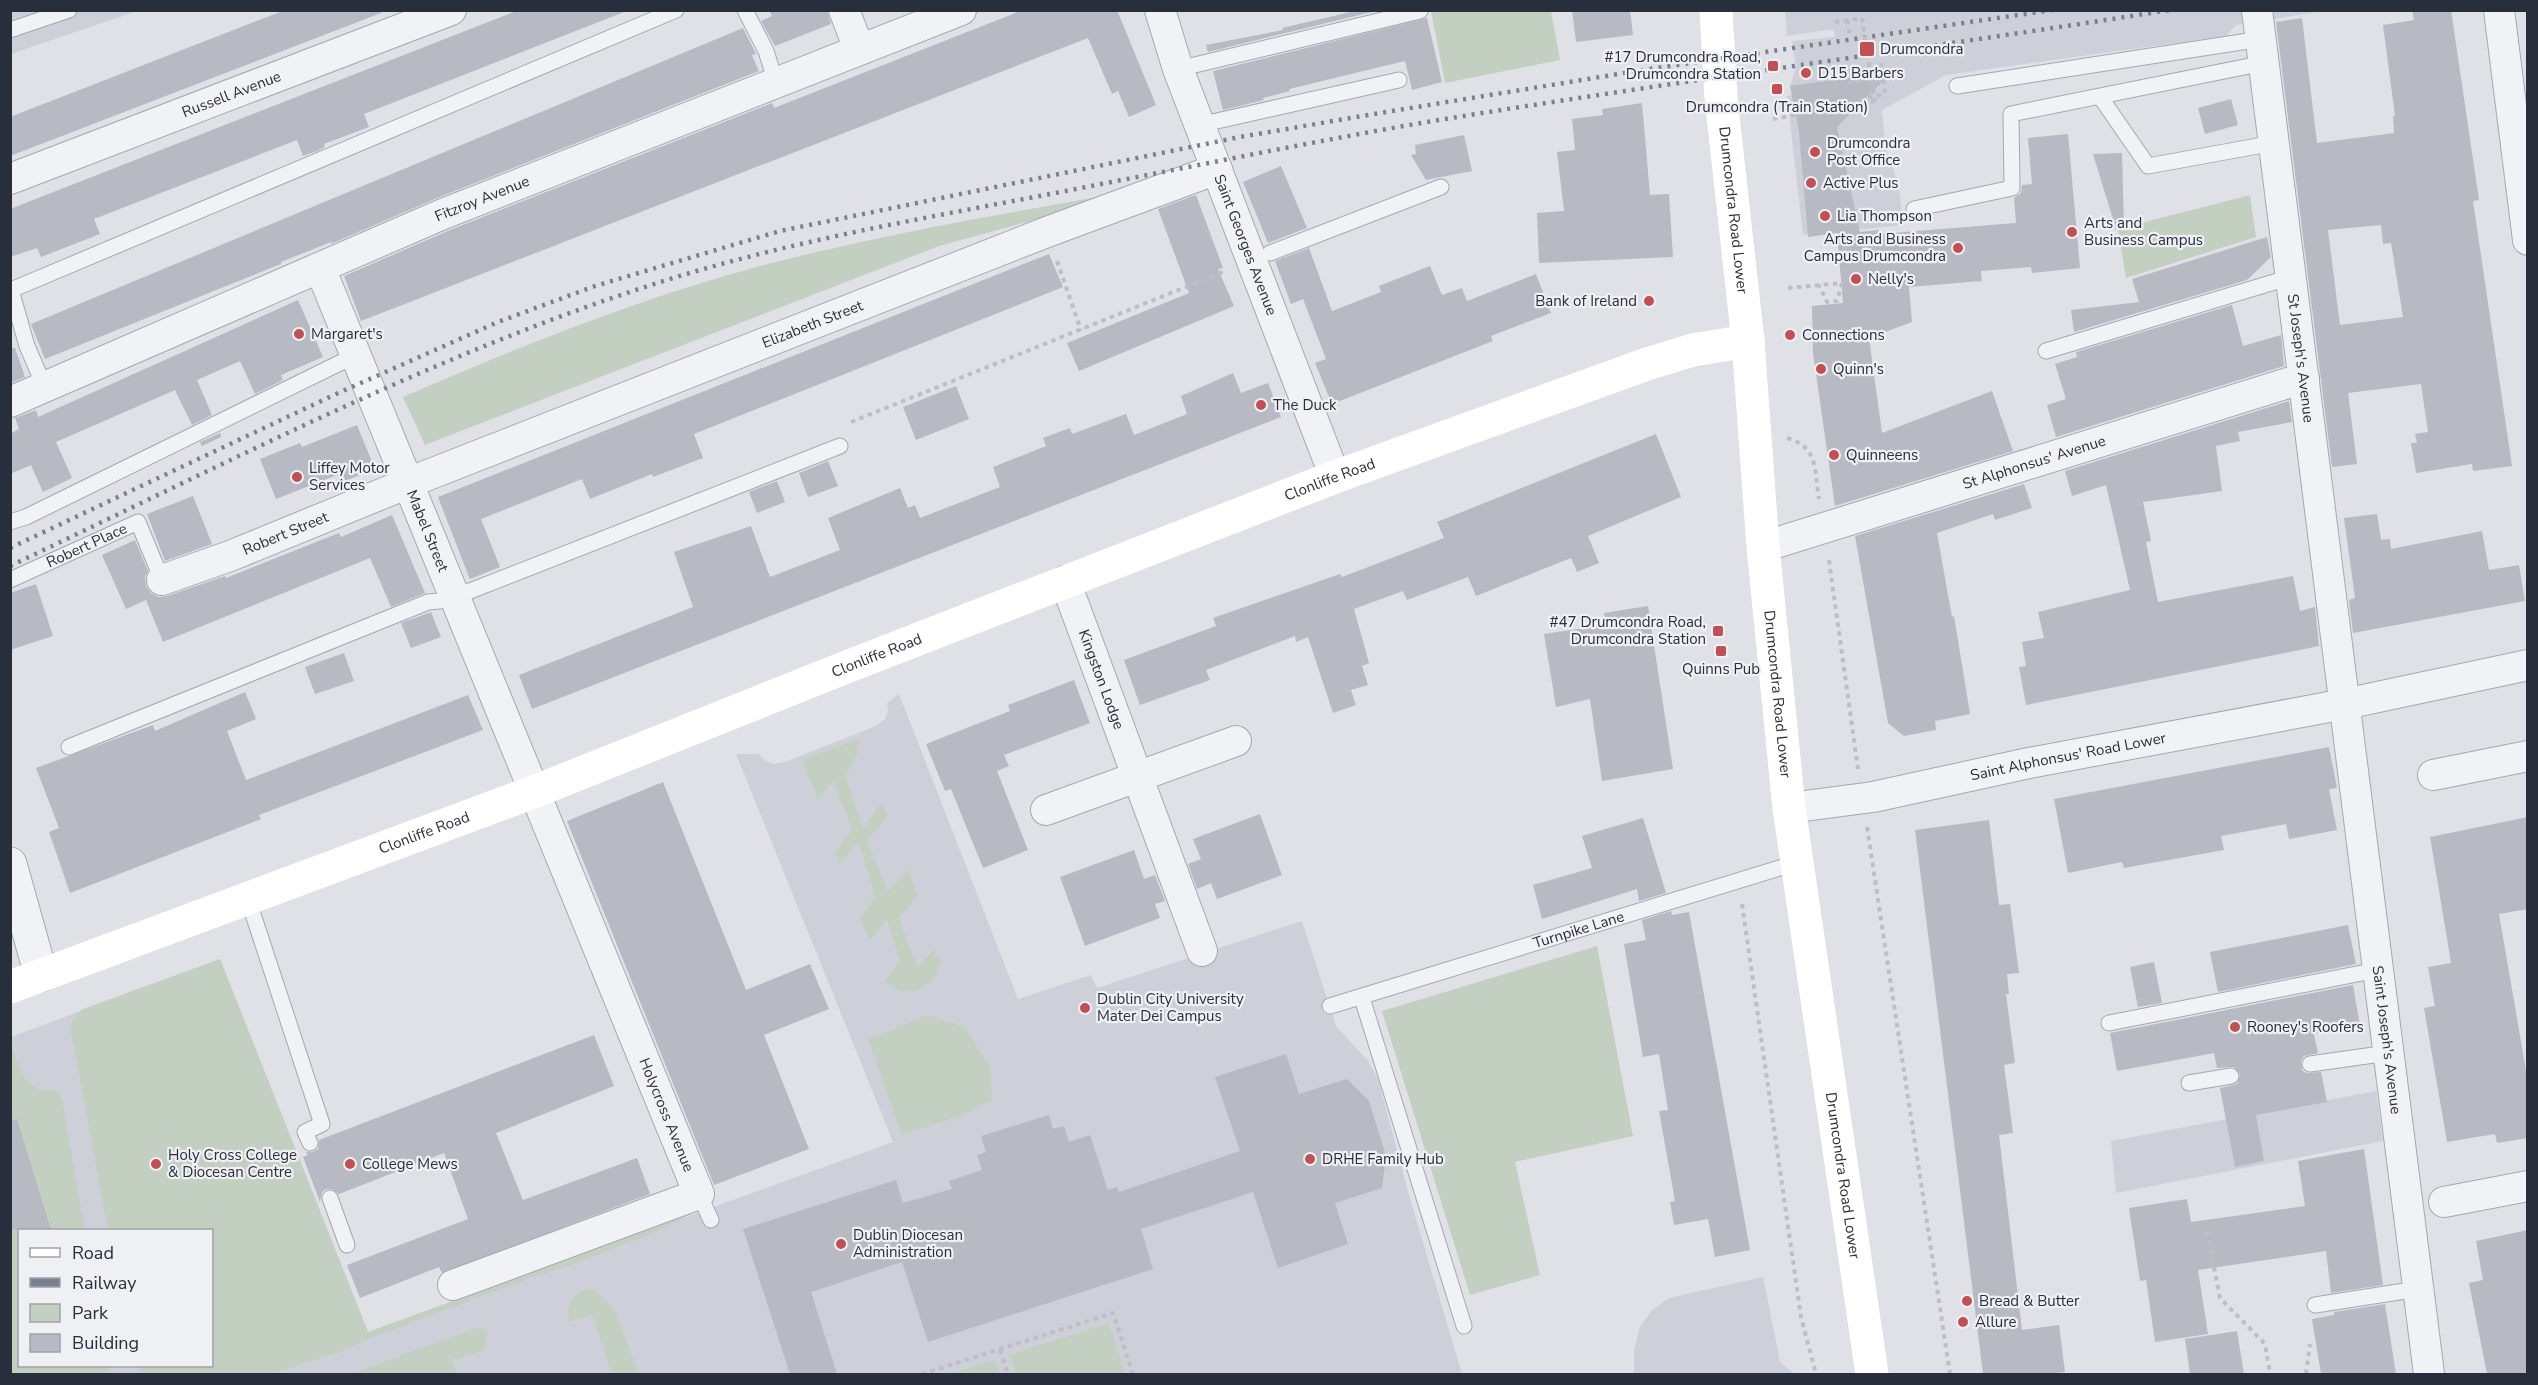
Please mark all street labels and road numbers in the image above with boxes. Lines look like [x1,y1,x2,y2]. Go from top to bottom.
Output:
street label: Russell Avenue [179,66,284,122]
street label: Drumcondra Road Lower [1714,125,1753,296]
street label: Fitzroy Avenue [432,171,532,226]
street label: Saint Georges Avenue [1209,171,1282,318]
street label: St Joseph's Avenue [2283,293,2319,424]
street label: Elizabeth Street [759,295,866,353]
street label: St Alphonsus' Avenue [1960,431,2108,494]
street label: Clonliffe Road [1281,453,1378,506]
street label: Mabel Street [402,487,454,575]
street label: Robert Street [240,507,332,560]
street label: Robert Place [43,518,130,572]
street label: Drumcondra Road Lower [1759,609,1796,779]
street label: Kingston Lodge [1074,627,1129,732]
street label: Clonliffe Road [828,629,925,682]
street label: Saint Alphonsus' Road Lower [1968,728,2168,786]
street label: Clonliffe Road [376,807,472,859]
street label: Turnpike Lane [1531,906,1627,953]
street label: Saint Joseph's Avenue [2368,964,2406,1115]
street label: Holycross Avenue [634,1055,699,1175]
street label: Drumcondra Road Lower [1821,1091,1865,1261]

